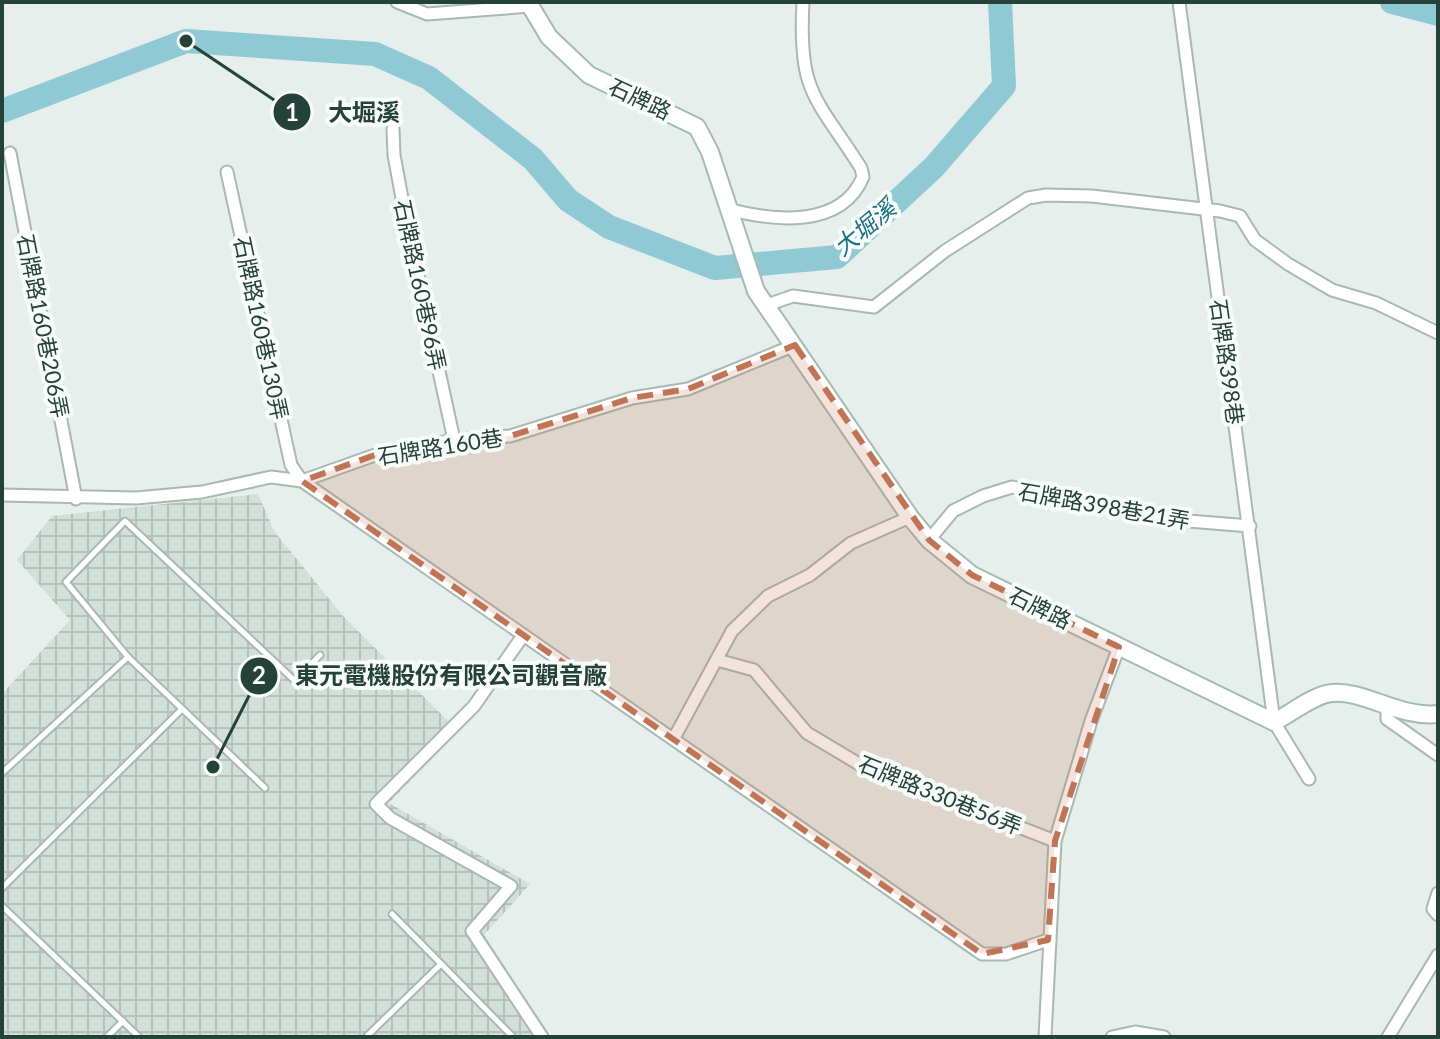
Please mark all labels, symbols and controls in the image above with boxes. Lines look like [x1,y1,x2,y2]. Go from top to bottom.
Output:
street label: 石牌路 [605,72,676,125]
callout: 大堀溪 [272,88,416,136]
text: 1 [285,97,299,126]
text: 大堀溪 [328,97,400,126]
water label: 大堀溪 [827,191,903,261]
street label: 石牌路160巷96弄 [389,197,452,373]
street label: 石牌路160巷206弄 [12,232,75,420]
street label: 石牌路160巷130弄 [229,234,294,422]
street label: 石牌路398巷 [1205,298,1250,426]
street label: 石牌路160巷 [375,423,504,470]
street label: 石牌路398巷21弄 [1016,477,1192,534]
street label: 石牌路 [1005,581,1076,634]
callout: 東元電機股份有限公司觀音廠 [239,652,623,700]
text: 2 [252,660,266,689]
text: 東元電機股份有限公司觀音廠 [295,660,607,689]
street label: 石牌路330巷56弄 [855,749,1026,840]

